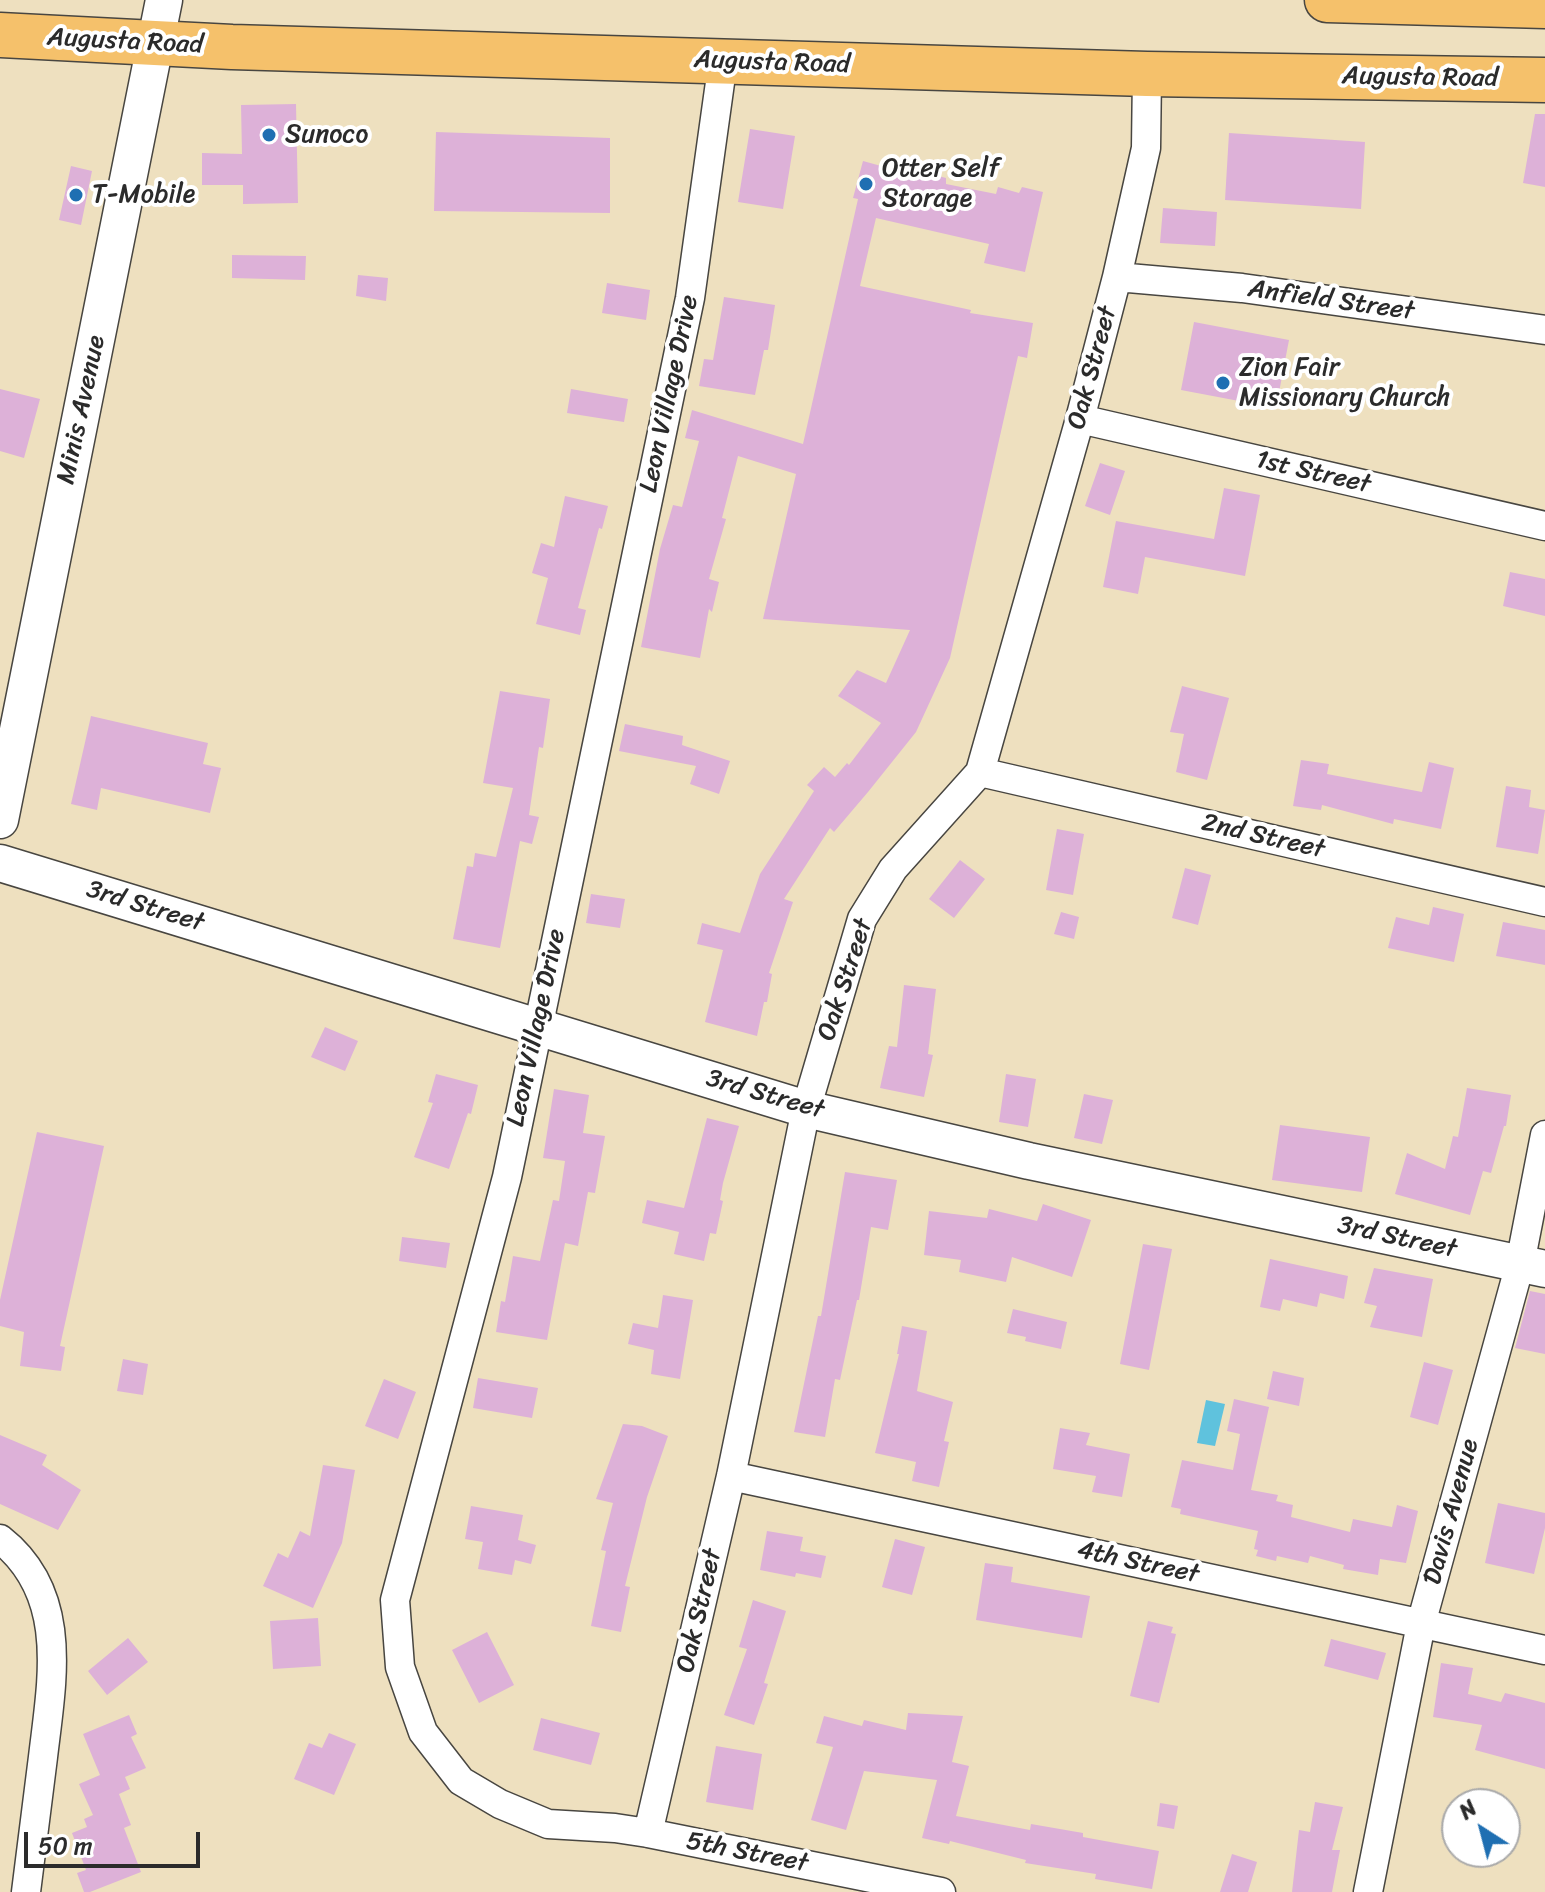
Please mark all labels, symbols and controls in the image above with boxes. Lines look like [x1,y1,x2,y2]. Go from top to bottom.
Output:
street label: Augusta Road [46,22,204,62]
street label: Augusta Road [693,45,851,81]
street label: Augusta Road [1342,61,1498,95]
place label: Sunoco [285,119,368,151]
marker: Sunoco [260,126,278,144]
place label: Otter Self Storage [882,153,999,214]
marker: Otter Self Storage [857,175,875,193]
place label: T-Mobile [92,179,195,211]
marker: T-Mobile [67,186,85,204]
street label: Anfield Street [1246,274,1416,328]
street label: Leon Village Drive [634,292,706,496]
street label: Oak Street [1062,303,1124,433]
street label: Minis Avenue [51,333,113,487]
place label: Zion Fair Missionary Church [1239,352,1450,414]
marker: Zion Fair Missionary Church [1214,374,1232,392]
street label: 1st Street [1253,445,1373,501]
street label: 2nd Street [1199,808,1327,866]
street label: 3rd Street [83,874,207,940]
street label: Oak Street [812,915,880,1045]
street label: Leon Village Drive [501,926,573,1130]
street label: 3rd Street [703,1063,827,1127]
street label: 3rd Street [1335,1210,1459,1266]
street label: Davis Avenue [1418,1436,1486,1588]
street label: 4th Street [1074,1535,1202,1591]
street label: Oak Street [671,1546,729,1676]
north arrow [1441,1788,1521,1868]
text: N [1450,1790,1485,1830]
scale bar [28,1816,204,1866]
text: 50 m [38,1825,93,1867]
street label: 5th Street [684,1826,810,1880]

